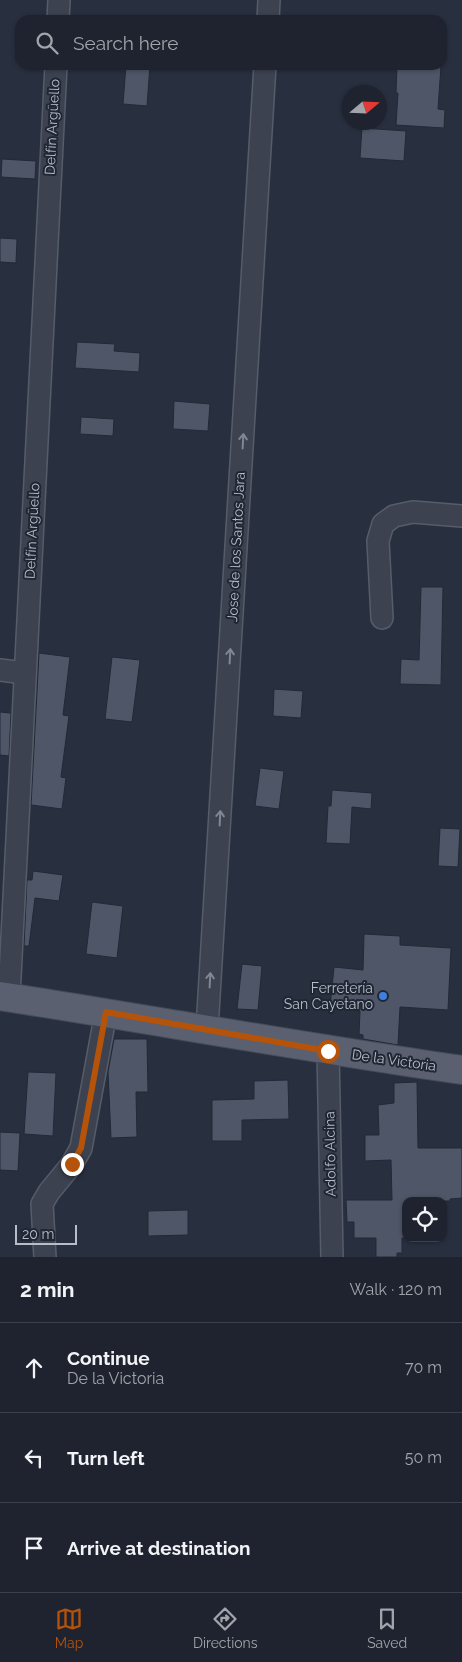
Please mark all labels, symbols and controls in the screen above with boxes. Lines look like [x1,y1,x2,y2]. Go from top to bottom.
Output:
search box [15,15,447,70]
icon: search [33,29,61,57]
text: Search here [73,32,179,54]
street label: Delfín Argüello [41,78,63,176]
north arrow [342,85,387,130]
one-way arrow [238,434,247,450]
street label: Jose de los Santos Jara [224,472,248,622]
street label: Delfín Argüello [21,482,43,580]
one-way arrow [225,648,234,664]
one-way arrow [216,811,225,827]
one-way arrow [206,973,215,989]
place label: Ferretería San Cayetano [284,980,373,1012]
marker: Ferretería San Cayetano [377,990,389,1002]
route start [317,1040,340,1063]
street label: De la Victoria [351,1046,437,1074]
street label: Adolfo Alcina [321,1111,339,1197]
route end [61,1153,84,1176]
map controls [402,1197,447,1242]
button: locate [402,1197,447,1242]
scale bar [15,1222,78,1245]
text: 20 m [22,1226,54,1242]
text: 2 min [20,1277,74,1302]
text: Walk · 120 m [350,1280,442,1299]
text: Continue [67,1347,150,1369]
icon: ahead [20,1354,48,1382]
text: 70 m [405,1358,442,1377]
text: De la Victoria [67,1369,164,1388]
icon: left [20,1444,48,1472]
text: Turn left [67,1447,144,1469]
text: 50 m [405,1448,442,1467]
icon: arrive [20,1534,48,1562]
text: Arrive at destination [67,1537,251,1559]
tab: Map [55,1605,83,1651]
tab: Directions [193,1605,258,1651]
tab: Saved [367,1605,407,1651]

